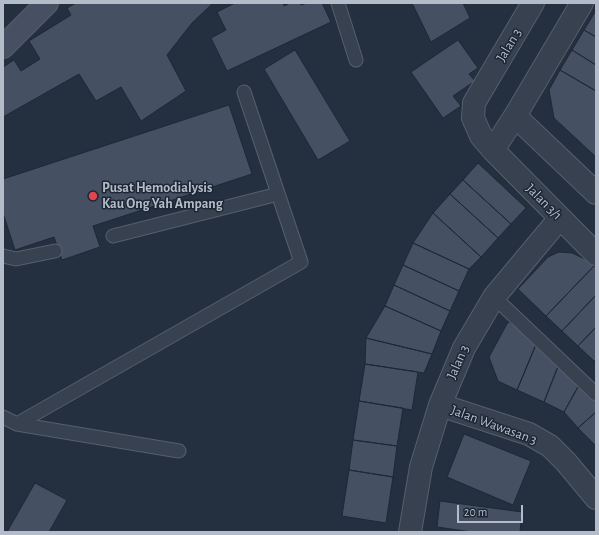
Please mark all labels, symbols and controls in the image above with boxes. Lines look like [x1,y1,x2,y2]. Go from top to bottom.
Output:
street label: Jalan 3 [493,25,525,65]
place label: Pusat Hemodialysis Kau Ong Yah Ampang [102,180,223,212]
street label: Jalan 3/1 [522,180,566,224]
marker: Pusat Hemodialysis Kau Ong Yah Ampang [87,190,99,202]
street label: Jalan 3 [443,342,473,382]
street label: Jalan Wawasan 3 [449,402,539,448]
scale bar [459,497,525,523]
text: 20 m [464,506,487,518]

